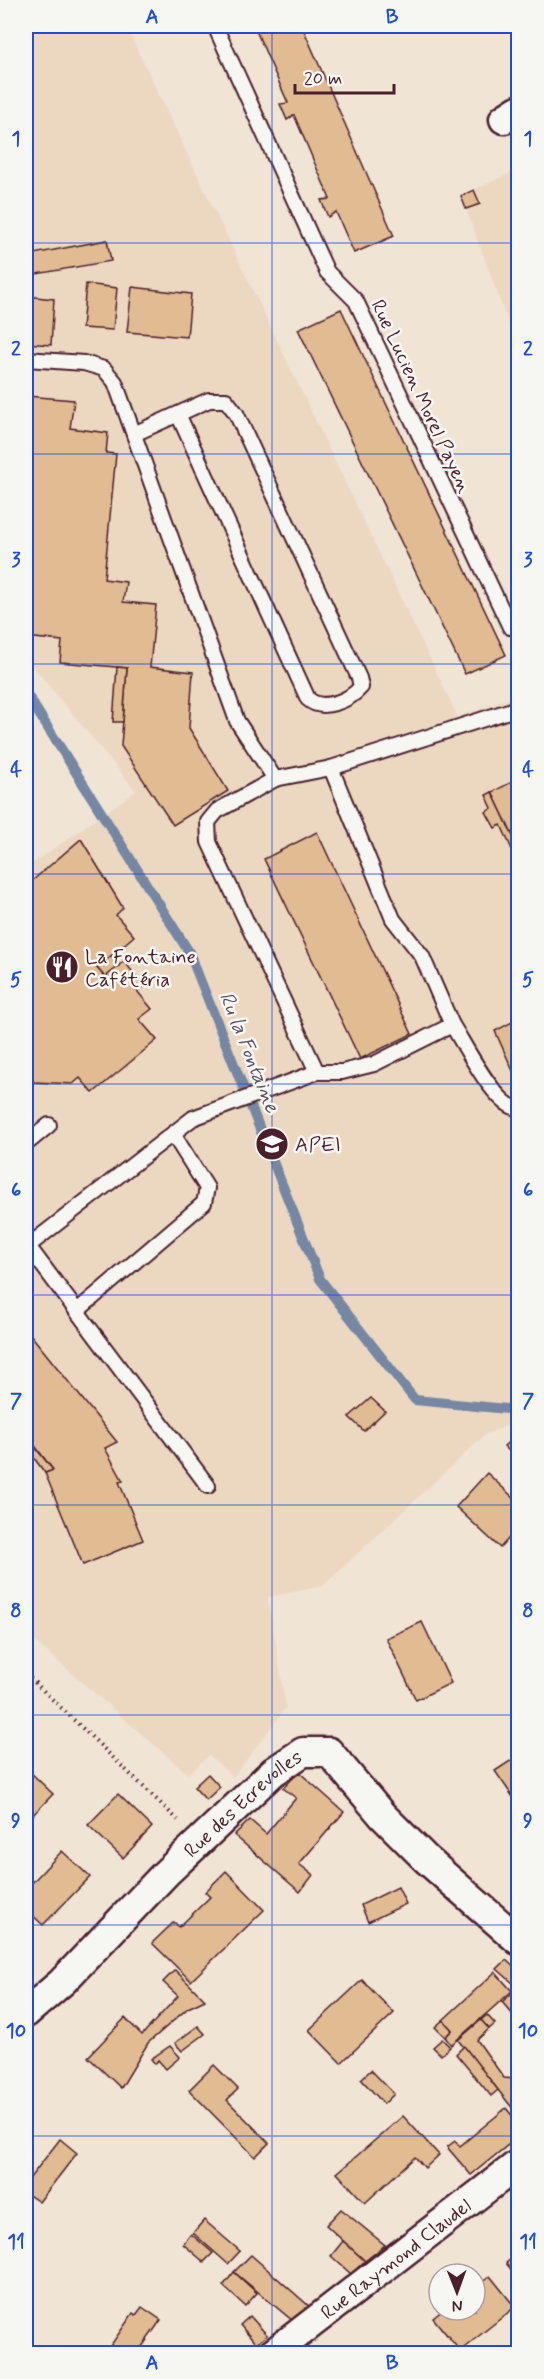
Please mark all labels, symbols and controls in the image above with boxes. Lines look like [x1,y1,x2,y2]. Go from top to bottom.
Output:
text: A [145,4,159,31]
text: B [386,4,399,31]
scale bar [295,57,394,95]
text: 20 m [304,67,342,91]
text: 1 [12,126,20,153]
text: 1 [524,126,532,153]
street label: Rue Lucien Morel Payen [364,295,478,498]
text: 2 [11,336,21,363]
text: 2 [523,336,533,363]
text: 3 [11,547,21,574]
text: 3 [523,547,533,574]
text: 4 [10,757,22,784]
text: 4 [522,757,534,784]
place label: La Fontaine Cafétéria [85,944,196,994]
restaurant icon: La Fontaine Cafétéria [44,949,80,985]
text: 5 [10,967,22,994]
text: 5 [522,967,534,994]
water label: Ru la Fontaine [212,988,286,1118]
school or university icon: APEI [254,1126,290,1162]
place label: APEI [295,1132,341,1159]
text: 6 [11,1177,21,1204]
text: 6 [523,1177,533,1204]
text: 7 [10,1388,22,1415]
text: 7 [522,1388,534,1415]
text: 8 [10,1598,22,1625]
text: 8 [522,1598,534,1625]
street label: Rue des Ecrevolles [179,1744,308,1864]
text: 9 [11,1808,21,1835]
text: 9 [523,1808,533,1835]
text: 10 [6,2018,26,2045]
text: 10 [518,2018,538,2045]
street label: Rue Raymond Claudel [316,2193,477,2327]
text: 11 [7,2229,25,2256]
text: 11 [519,2229,537,2256]
north arrow [427,2262,487,2322]
text: N [452,2295,463,2316]
text: A [145,2350,159,2377]
text: B [386,2350,399,2377]

